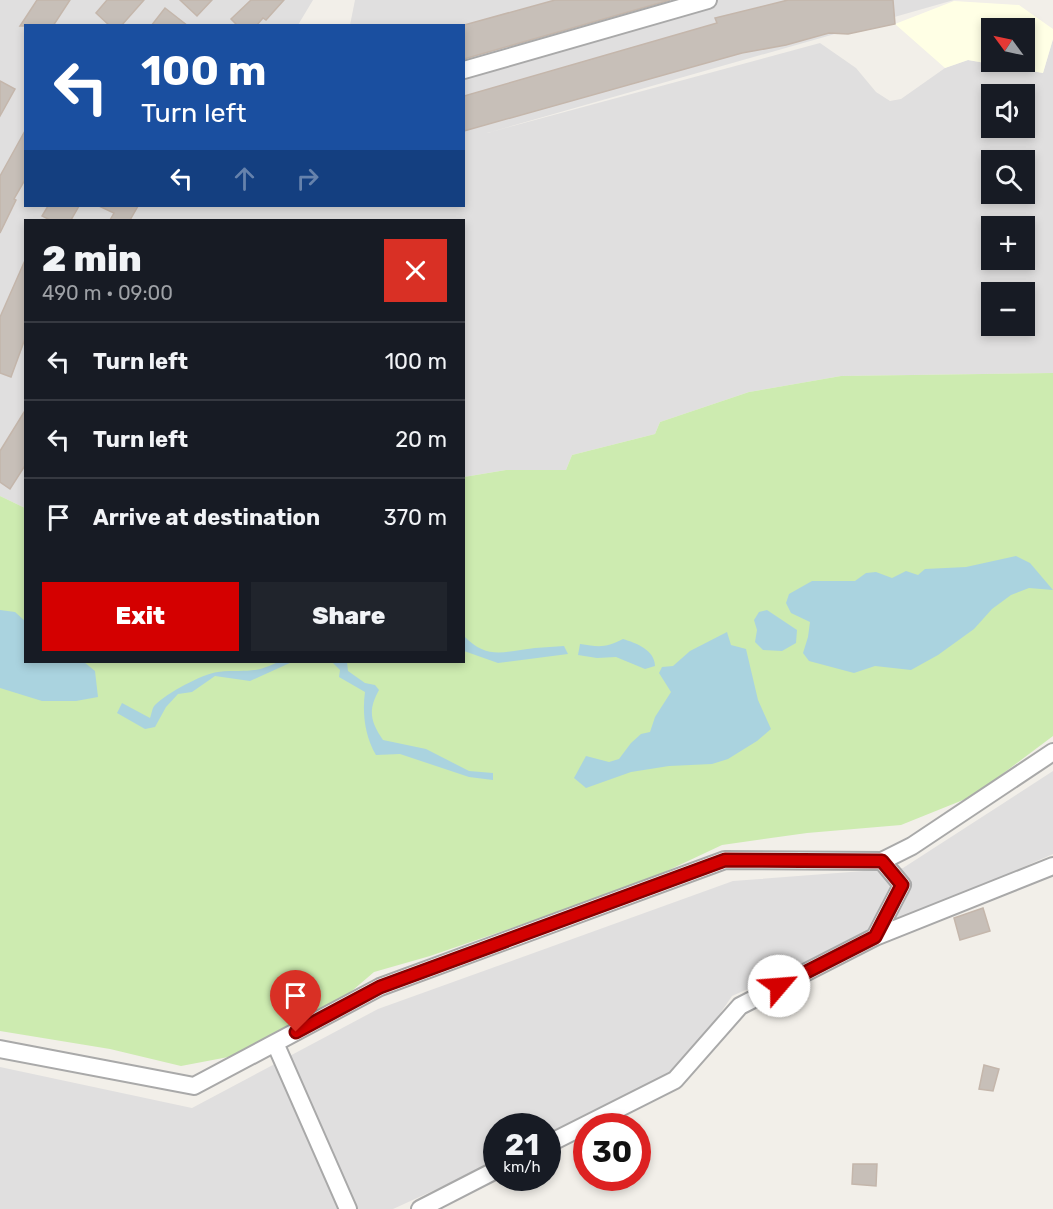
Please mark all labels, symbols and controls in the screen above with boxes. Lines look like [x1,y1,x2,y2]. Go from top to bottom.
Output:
north arrow [981,18,1035,72]
map controls [981,18,1035,336]
text: 100 m [141,46,266,96]
icon: left [42,48,120,126]
button: sound [981,84,1035,138]
text: Turn left [141,97,246,129]
button: search [981,150,1035,204]
icon: left [165,162,198,195]
icon: ahead [228,162,261,195]
icon: right [291,162,324,195]
button: + [981,216,1035,270]
text: 2 min [42,237,142,280]
button: close [384,239,447,302]
text: 490 m · 09:00 [42,281,173,305]
button: − [981,282,1035,336]
icon: left [42,345,75,378]
text: Turn left [93,348,188,375]
text: 100 m [385,348,447,375]
icon: left [42,423,75,456]
text: Turn left [93,426,188,453]
text: 20 m [395,426,447,453]
icon: arrive [42,501,75,534]
text: Arrive at destination [93,504,320,531]
text: 370 m [384,504,447,531]
button: Exit [42,582,239,651]
button: Share [251,582,447,651]
position arrow [747,954,811,1018]
pin [270,970,321,1032]
icon: arrive [279,979,312,1012]
speed limit sign: 30 [573,1113,651,1191]
text: 21 [505,1127,539,1163]
text: km/h [503,1158,541,1176]

